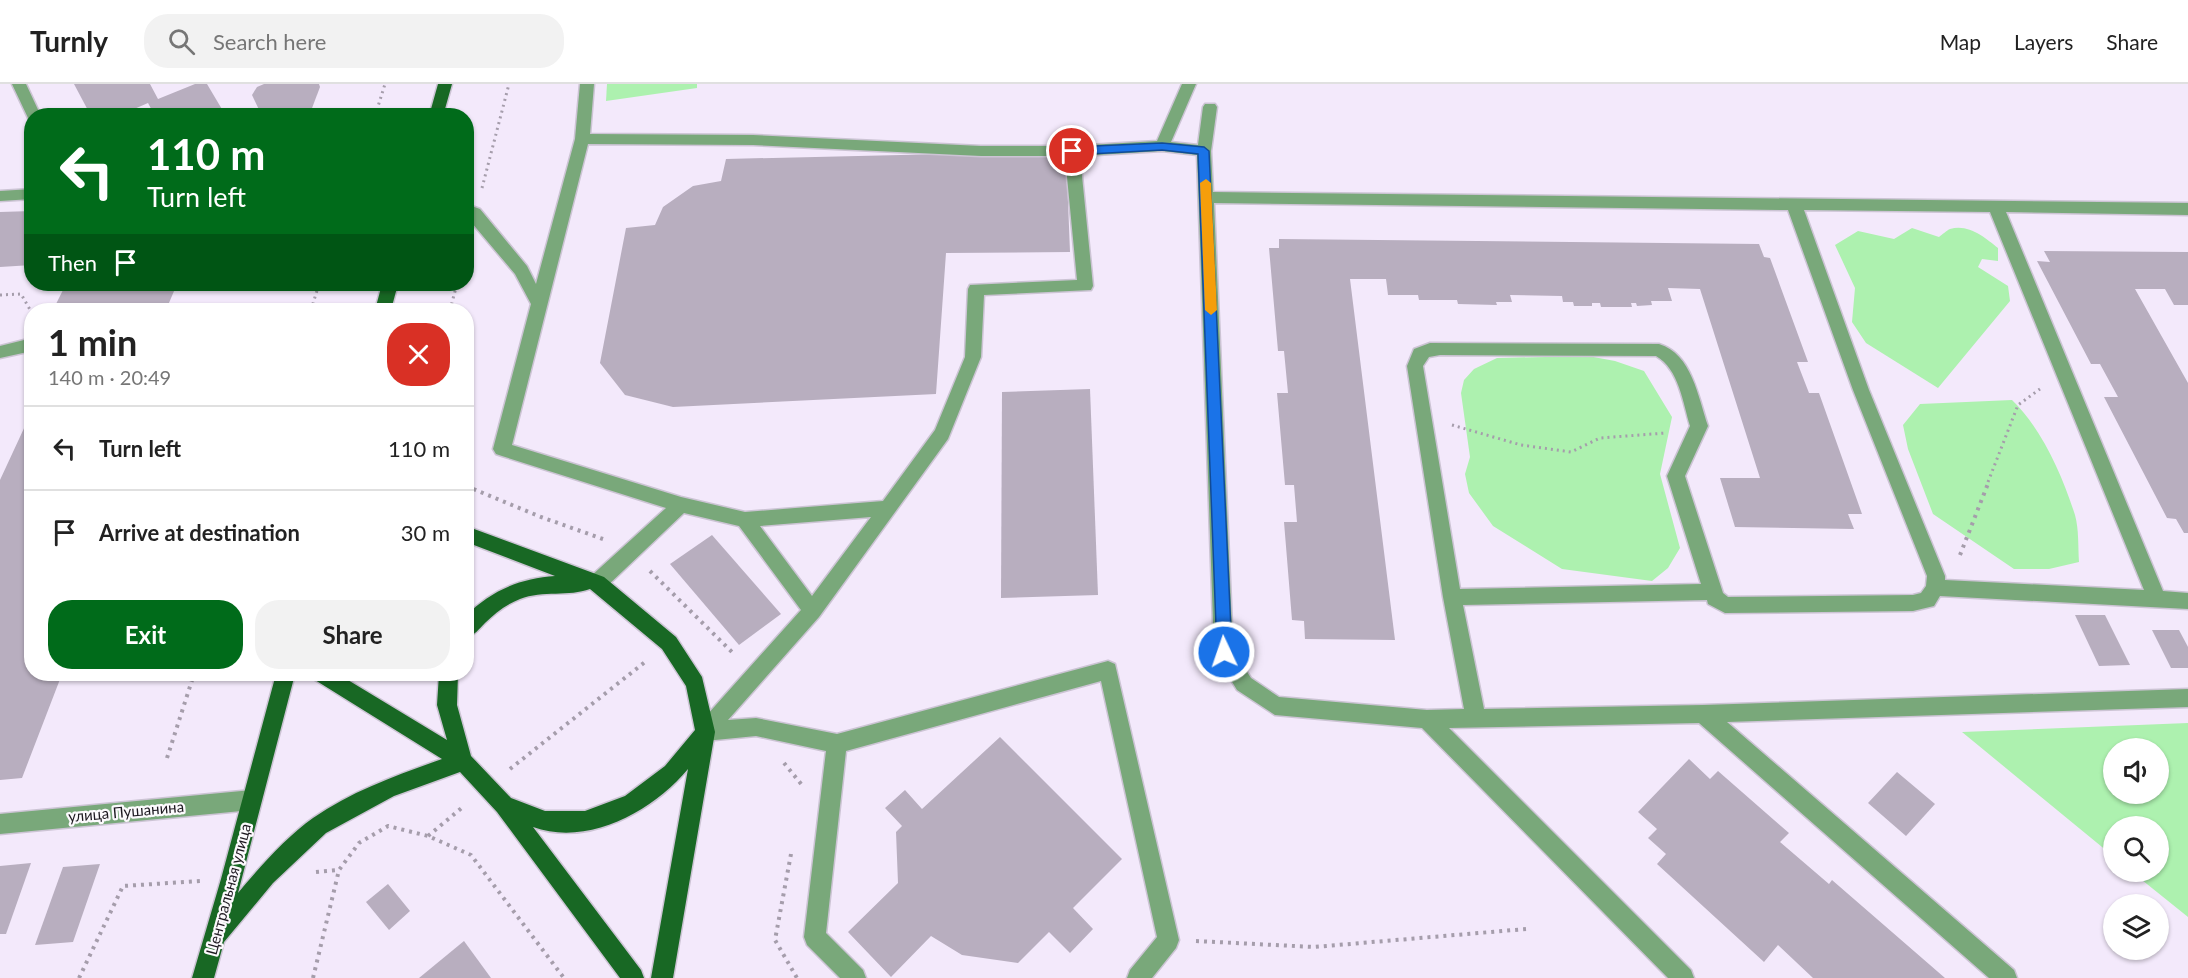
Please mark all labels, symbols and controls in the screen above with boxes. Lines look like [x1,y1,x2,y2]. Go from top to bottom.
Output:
search box [144,14,564,68]
text: Turnly [30,24,108,58]
icon: search [165,25,198,58]
text: Search here [213,28,326,55]
text: Map [1940,29,1981,54]
text: Layers [2014,29,2073,54]
text: Share [2106,29,2158,54]
pin [1046,125,1097,176]
text: 110 m [147,129,265,179]
icon: left [48,132,126,210]
icon: arrive [1055,134,1088,167]
text: Turn left [147,180,246,213]
icon: arrive [109,246,142,279]
text: Then [48,249,97,276]
text: 1 min [48,320,137,364]
button: close [387,323,450,386]
text: 140 m · 20:49 [48,365,171,389]
icon: left [48,432,81,465]
text: Turn left [99,435,181,462]
text: 110 m [388,435,450,462]
icon: arrive [48,516,81,549]
text: Arrive at destination [99,519,300,546]
text: 30 m [401,519,450,546]
button: Exit [48,600,243,669]
button: Share [255,600,450,669]
position arrow [1192,620,1256,684]
map controls [2103,738,2169,960]
button: sound [2103,738,2169,804]
street label: улица Пушанина [67,797,185,825]
button: search [2103,816,2169,882]
street label: Центральная улица [202,821,254,957]
button: layers [2103,894,2169,960]

